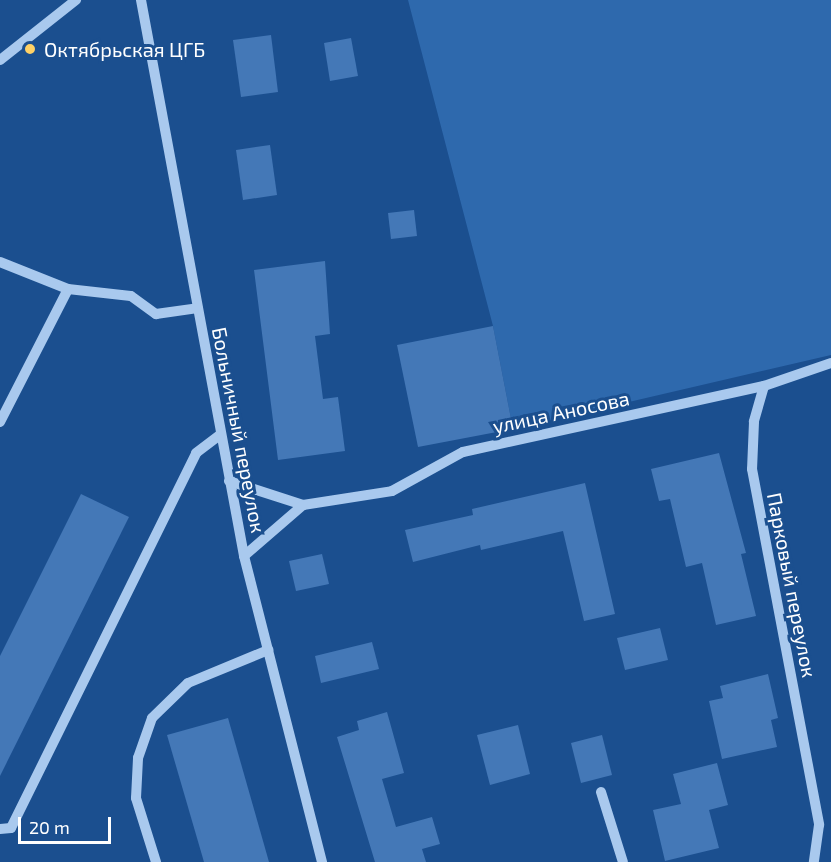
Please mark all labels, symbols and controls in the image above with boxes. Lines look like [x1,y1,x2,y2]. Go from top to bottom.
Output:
place label: Октябрьская ЦГБ [44,37,205,61]
marker: Октябрьская ЦГБ [21,40,39,58]
street label: Больничный переулок [207,325,271,535]
street label: улица Аносова [491,386,631,438]
street label: Парковый переулок [762,490,822,680]
scale bar [21,805,114,843]
text: 20 m [29,816,70,838]

